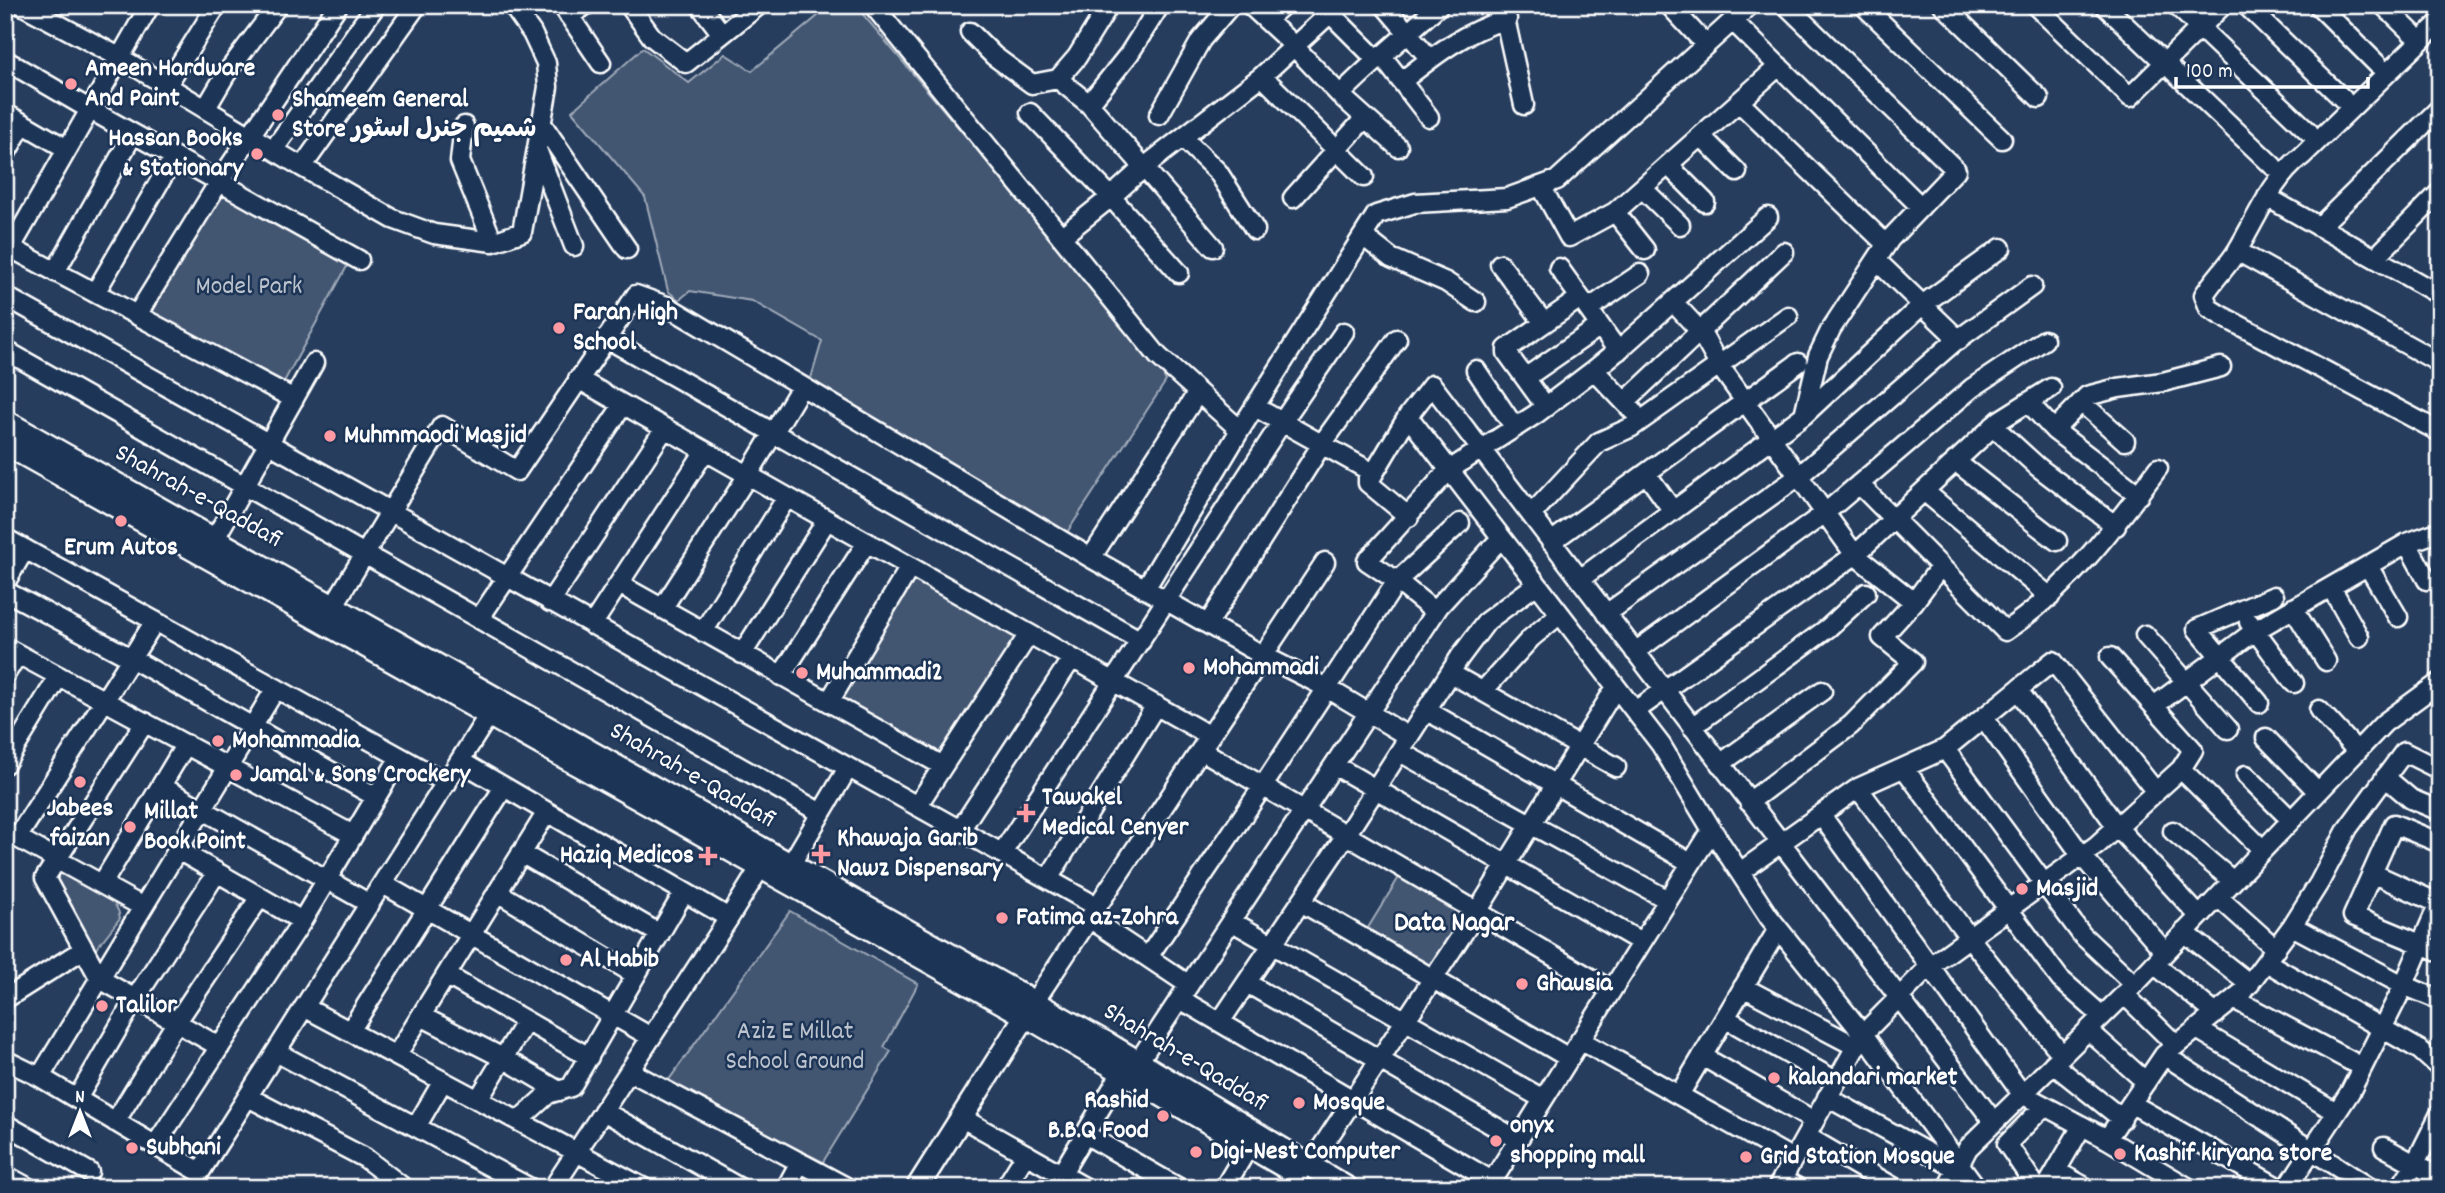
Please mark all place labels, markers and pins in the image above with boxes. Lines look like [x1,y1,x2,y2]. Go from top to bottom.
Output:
place label: Ameen Hardware And Paint [85,51,255,118]
marker: Ameen Hardware And Paint [63,76,79,92]
place label: Shameem General Store شمیم جنرل اسٹور [292,82,536,149]
marker: Shameem General Store شمیم جنرل اسٹور [270,107,286,123]
place label: Hassan Books & Stationary [108,121,244,188]
marker: Hassan Books & Stationary [249,146,265,162]
place label: Faran High School [573,295,678,362]
marker: Faran High School [551,320,567,336]
place label: Muhmmaodi Masjid [344,418,527,455]
marker: Muhmmaodi Masjid [322,428,338,444]
marker: Erum Autos [113,513,129,529]
place label: Erum Autos [64,530,178,567]
place label: Mohammadi [1203,650,1319,687]
place label: Muhammadi2 [816,655,943,692]
marker: Mohammadi [1181,660,1197,676]
marker: Muhammadi2 [794,665,810,681]
place label: Mohammadia [232,723,361,760]
marker: Mohammadia [210,733,226,749]
place label: Jamal & Sons Crockery [250,757,471,794]
marker: Jamal & Sons Crockery [228,767,244,783]
marker: Jabees faizan [72,774,88,790]
place label: Tawakel Medical Cenyer [1042,780,1189,847]
place label: Jabees faizan [47,791,113,858]
place label: Millat Book Point [144,794,246,861]
marker: Tawakel Medical Cenyer [1016,803,1036,823]
marker: Millat Book Point [122,819,138,835]
place label: Khawaja Garib Nawz Dispensary [837,821,1004,888]
place label: Haziq Medicos [560,838,694,875]
marker: Khawaja Garib Nawz Dispensary [811,844,831,864]
marker: Haziq Medicos [700,848,716,864]
place label: Masjid [2036,871,2098,908]
marker: Masjid [2014,881,2030,897]
place label: Fatima az-Zohra [1016,900,1179,937]
marker: Fatima az-Zohra [994,910,1010,926]
place label: Al Habib [580,942,659,979]
marker: Al Habib [558,952,574,968]
place label: Ghausia [1536,966,1613,1003]
marker: Ghausia [1514,976,1530,992]
place label: Talilor [116,988,177,1025]
marker: Talilor [94,998,110,1014]
place label: kalandari market [1788,1060,1958,1097]
marker: kalandari market [1766,1070,1782,1086]
place label: Rashid B.B.Q Food [1048,1083,1149,1150]
place label: Mosque [1313,1085,1385,1122]
marker: Mosque [1291,1095,1307,1111]
marker: Rashid B.B.Q Food [1155,1108,1171,1124]
place label: onyx shopping mall [1510,1108,1646,1175]
place label: Subhani [146,1130,221,1167]
marker: onyx shopping mall [1488,1133,1504,1149]
place label: Digi-Nest Computer [1210,1134,1400,1171]
place label: Kashif kiryana store [2134,1136,2332,1173]
place label: Grid Station Mosque [1760,1139,1955,1176]
marker: Subhani [124,1140,140,1156]
marker: Digi-Nest Computer [1188,1144,1204,1160]
marker: Kashif kiryana store [2112,1146,2128,1162]
marker: Grid Station Mosque [1738,1149,1754,1165]

